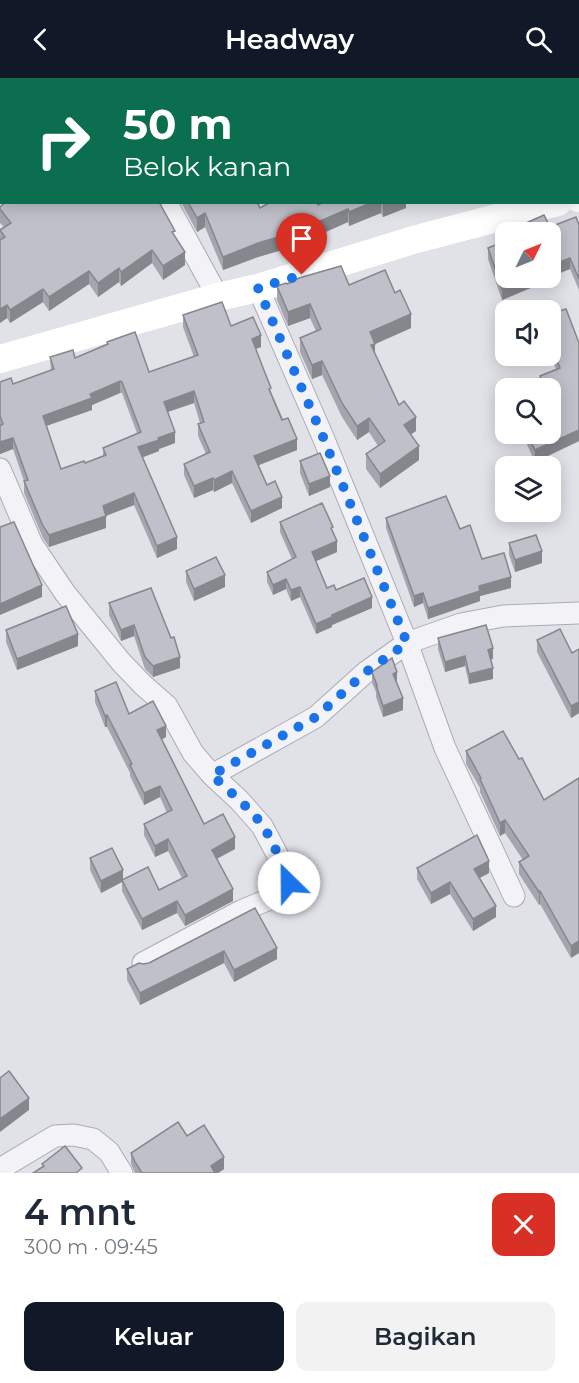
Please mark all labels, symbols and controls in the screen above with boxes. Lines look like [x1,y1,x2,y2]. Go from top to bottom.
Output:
icon: back [24,23,57,56]
text: Headway [225,23,354,56]
icon: search [522,23,555,56]
text: 50 m [123,98,232,150]
icon: right [24,102,102,180]
text: Belok kanan [123,150,291,183]
pin [276,213,327,275]
icon: arrive [285,222,318,255]
north arrow [495,222,561,288]
map controls [495,222,561,522]
button: sound [495,300,561,366]
button: search [495,378,561,444]
button: layers [495,456,561,522]
position arrow [257,851,321,915]
text: 4 mnt [24,1190,136,1234]
button: close [492,1193,555,1256]
text: 300 m · 09:45 [24,1235,158,1259]
button: Keluar [24,1302,284,1371]
button: Bagikan [296,1302,555,1371]

